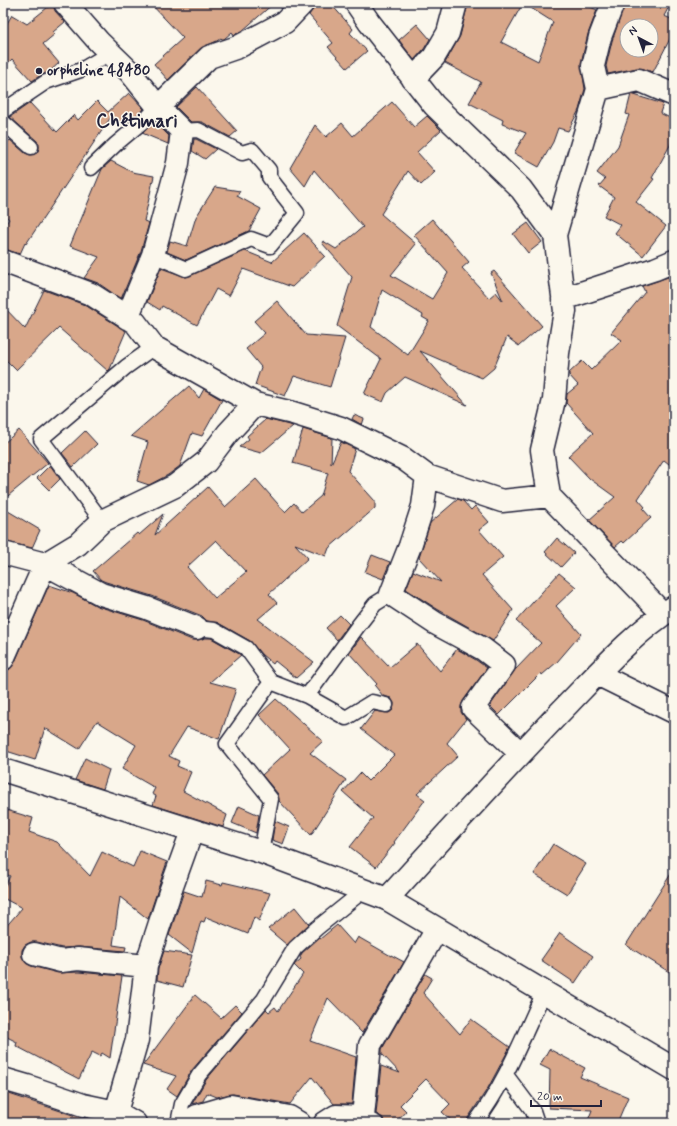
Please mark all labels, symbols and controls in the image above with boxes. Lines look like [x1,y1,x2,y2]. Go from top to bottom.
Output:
north arrow [619,18,659,58]
text: N [626,24,640,39]
place label: orpheline 48480 [47,61,151,81]
marker: orpheline 48480 [34,66,44,76]
district label: Chétimari [96,109,178,134]
scale bar [531,1082,601,1108]
text: 20 m [537,1089,563,1105]

